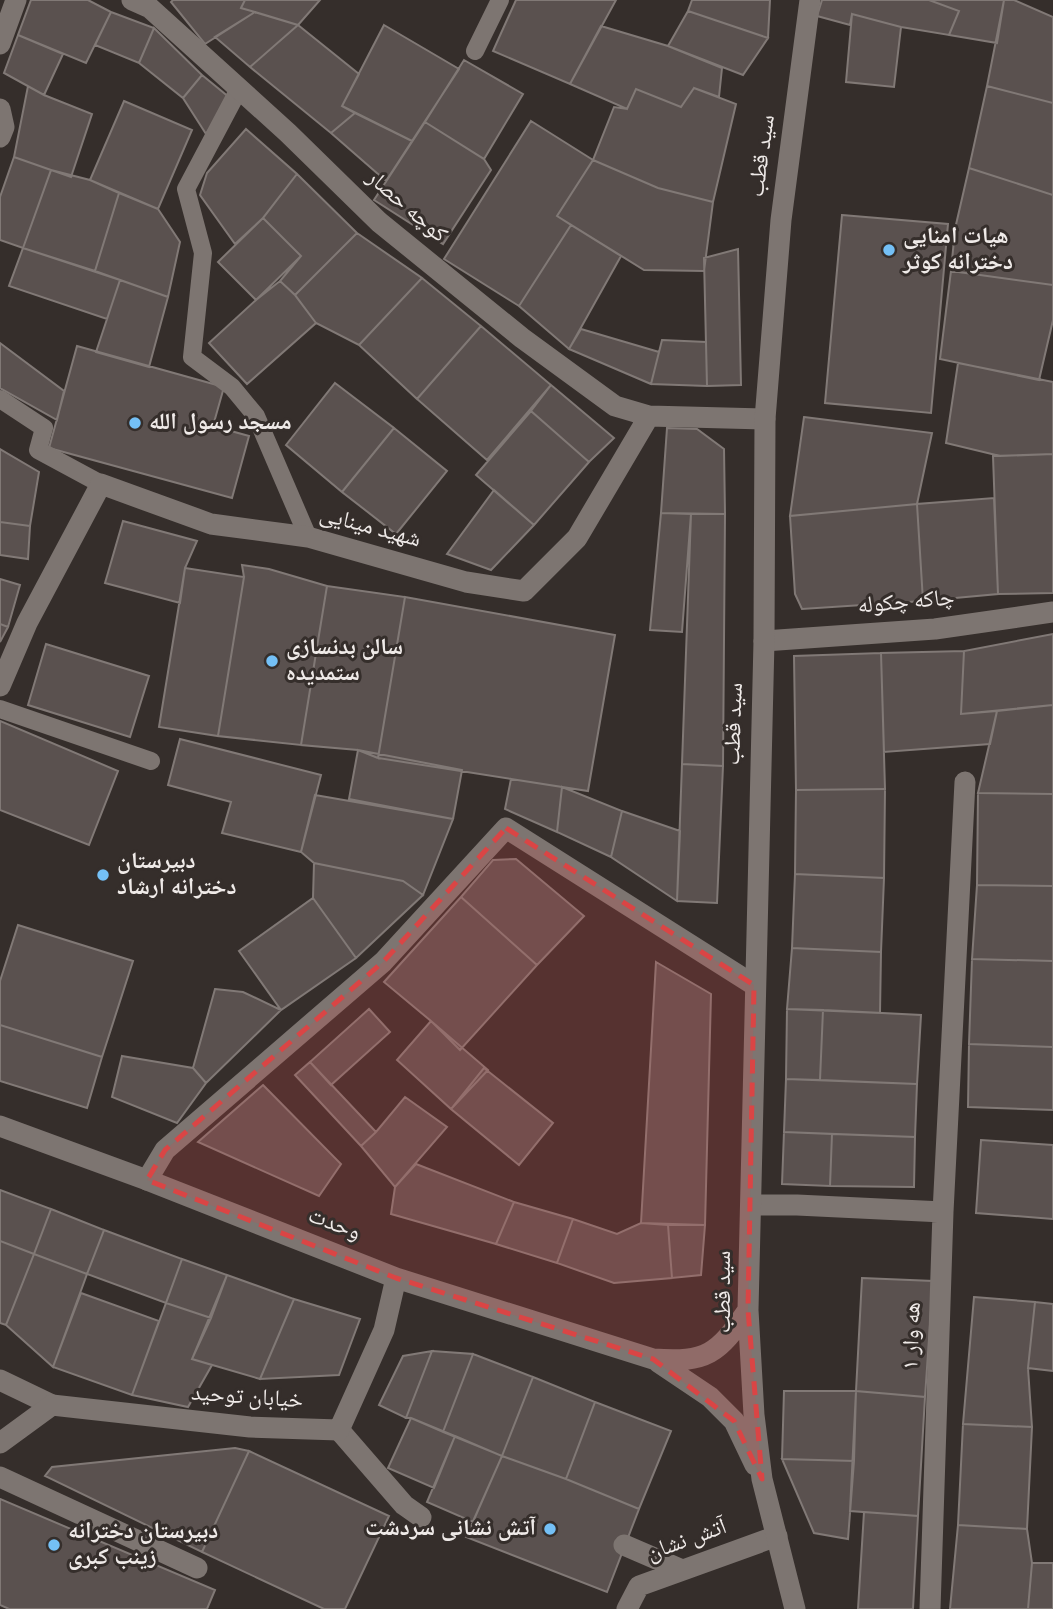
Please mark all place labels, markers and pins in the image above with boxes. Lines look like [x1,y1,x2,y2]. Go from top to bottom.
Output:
place label: هیات امنایی دخترانه کوثر [902,223,1013,278]
marker: هیات امنایی دخترانه کوثر [881,242,897,258]
place label: مسجد رسول الله [149,409,292,438]
marker: مسجد رسول الله [127,415,143,431]
place label: سالن بدنسازی ستمدیده [286,634,403,689]
marker: سالن بدنسازی ستمدیده [264,653,280,669]
place label: دبیرستان دخترانه ارشاد [117,848,237,903]
marker: دبیرستان دخترانه ارشاد [95,867,111,883]
place label: آتش نشانی سردشت [365,1515,537,1544]
place label: دبیرستان دخترانه زینب کبری [68,1518,218,1573]
marker: آتش نشانی سردشت [542,1521,558,1537]
marker: دبیرستان دخترانه زینب کبری [46,1537,62,1553]

